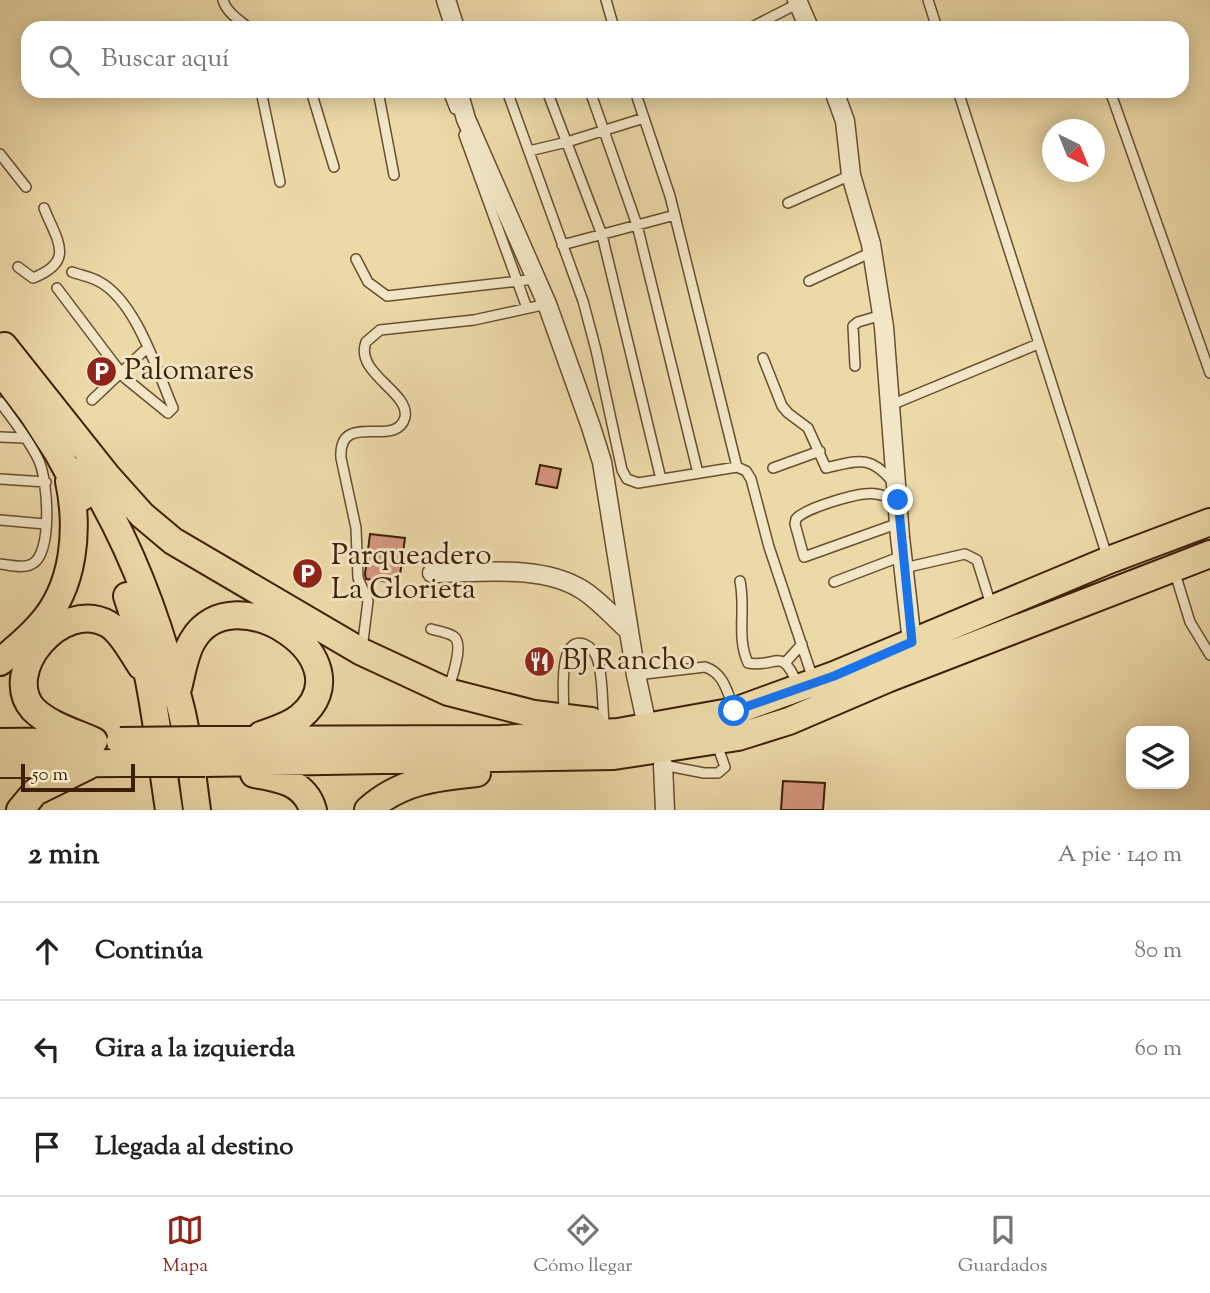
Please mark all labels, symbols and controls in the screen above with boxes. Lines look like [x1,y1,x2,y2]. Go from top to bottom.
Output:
search box [21,21,1189,98]
icon: search [45,41,83,79]
text: Buscar aquí [101,41,230,78]
north arrow [1042,119,1105,182]
place label: Palomares [124,350,254,393]
parking icon: Palomares [84,354,118,388]
route end [882,484,913,515]
place label: Parqueadero La Glorieta [331,535,492,612]
parking icon: Parqueadero La Glorieta [291,556,325,590]
place label: BJ Rancho [562,640,695,683]
restaurant icon: BJ Rancho [522,644,556,678]
route start [718,695,749,726]
map controls [1126,726,1189,789]
button: layers [1126,726,1189,789]
scale bar [21,761,135,793]
text: 50 m [32,762,68,789]
text: 2 min [28,834,100,877]
text: A pie · 140 m [1058,839,1182,872]
icon: ahead [28,932,66,970]
text: Continúa [95,933,203,970]
text: 80 m [1134,935,1182,968]
icon: left [28,1030,66,1068]
text: Gira a la izquierda [95,1031,295,1068]
text: 60 m [1134,1033,1182,1066]
icon: arrive [28,1128,66,1166]
text: Llegada al destino [95,1129,293,1166]
tab: Mapa [163,1211,208,1280]
tab: Cómo llegar [533,1211,632,1280]
tab: Guardados [958,1211,1047,1280]

